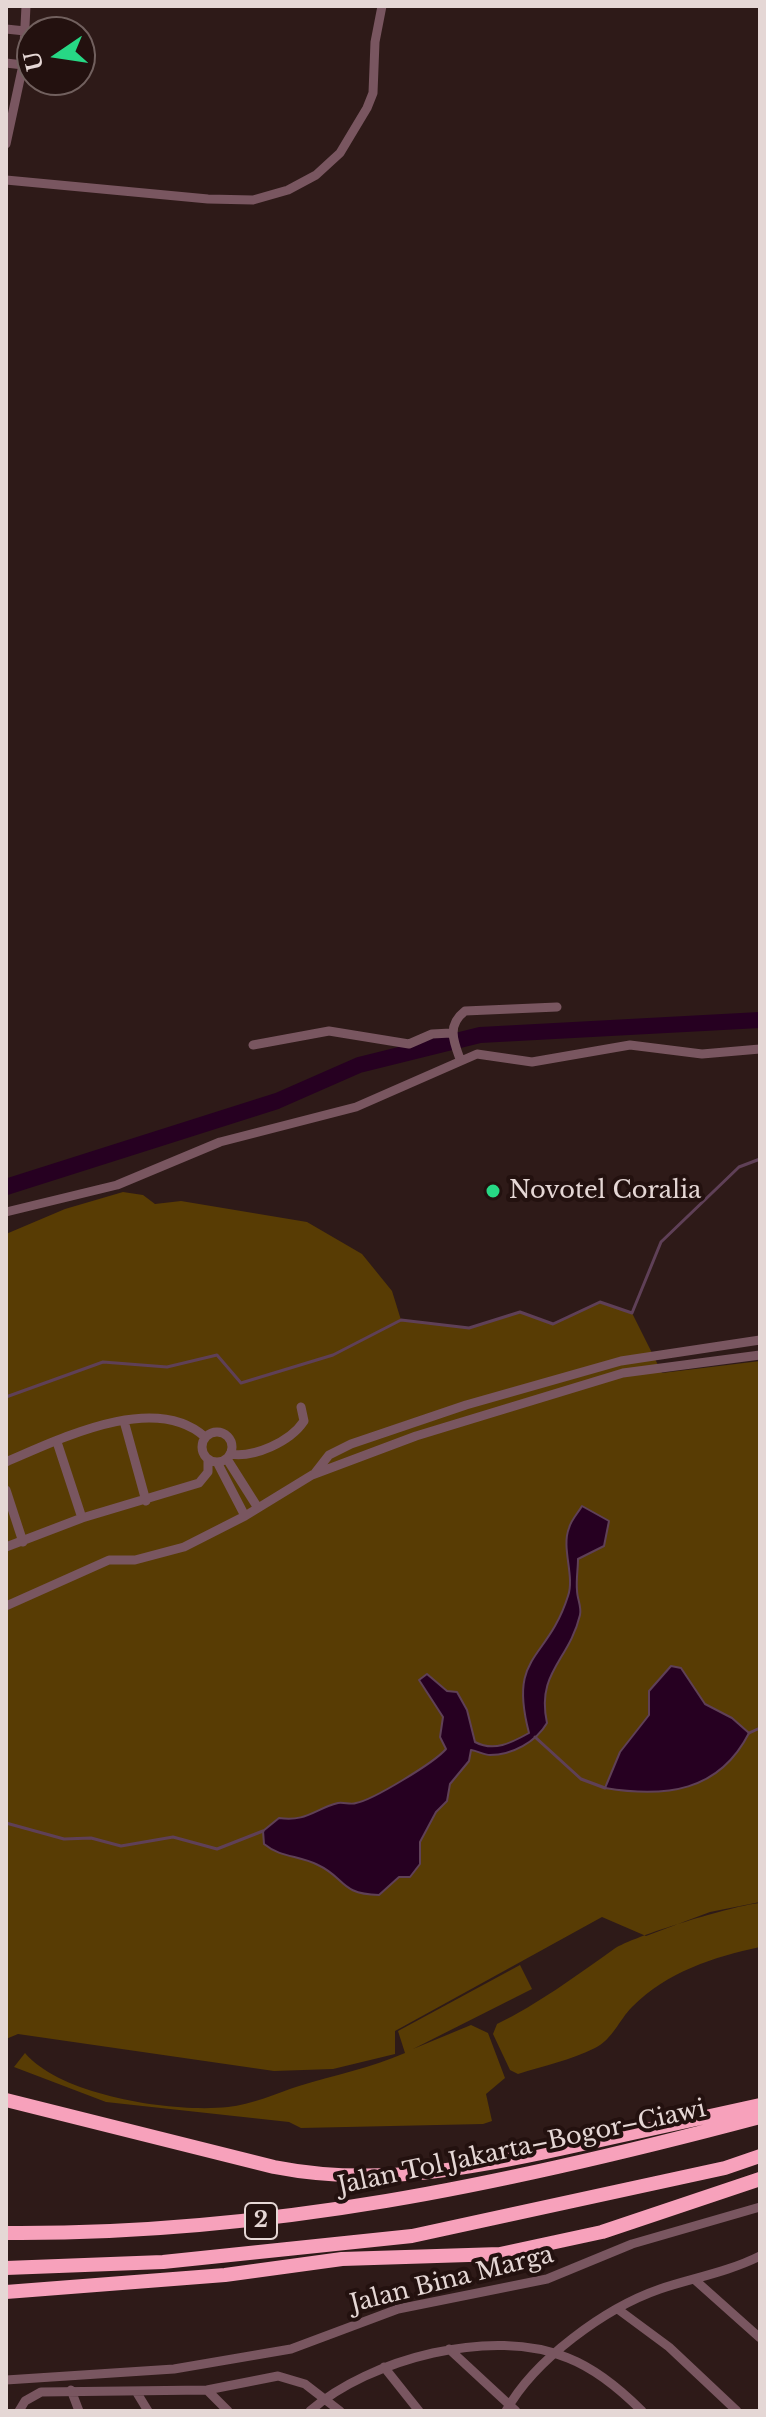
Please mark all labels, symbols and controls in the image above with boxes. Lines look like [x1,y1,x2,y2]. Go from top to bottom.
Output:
north arrow [16,16,96,96]
text: U [19,49,49,74]
place label: Novotel Coralia [509,1177,701,1205]
marker: Novotel Coralia [484,1182,502,1200]
street label: Jalan Tol Jakarta–Bogor–Ciawi [335,2095,709,2201]
road number: 2 [245,2203,277,2239]
street label: Jalan Bina Marga [347,2241,557,2319]

